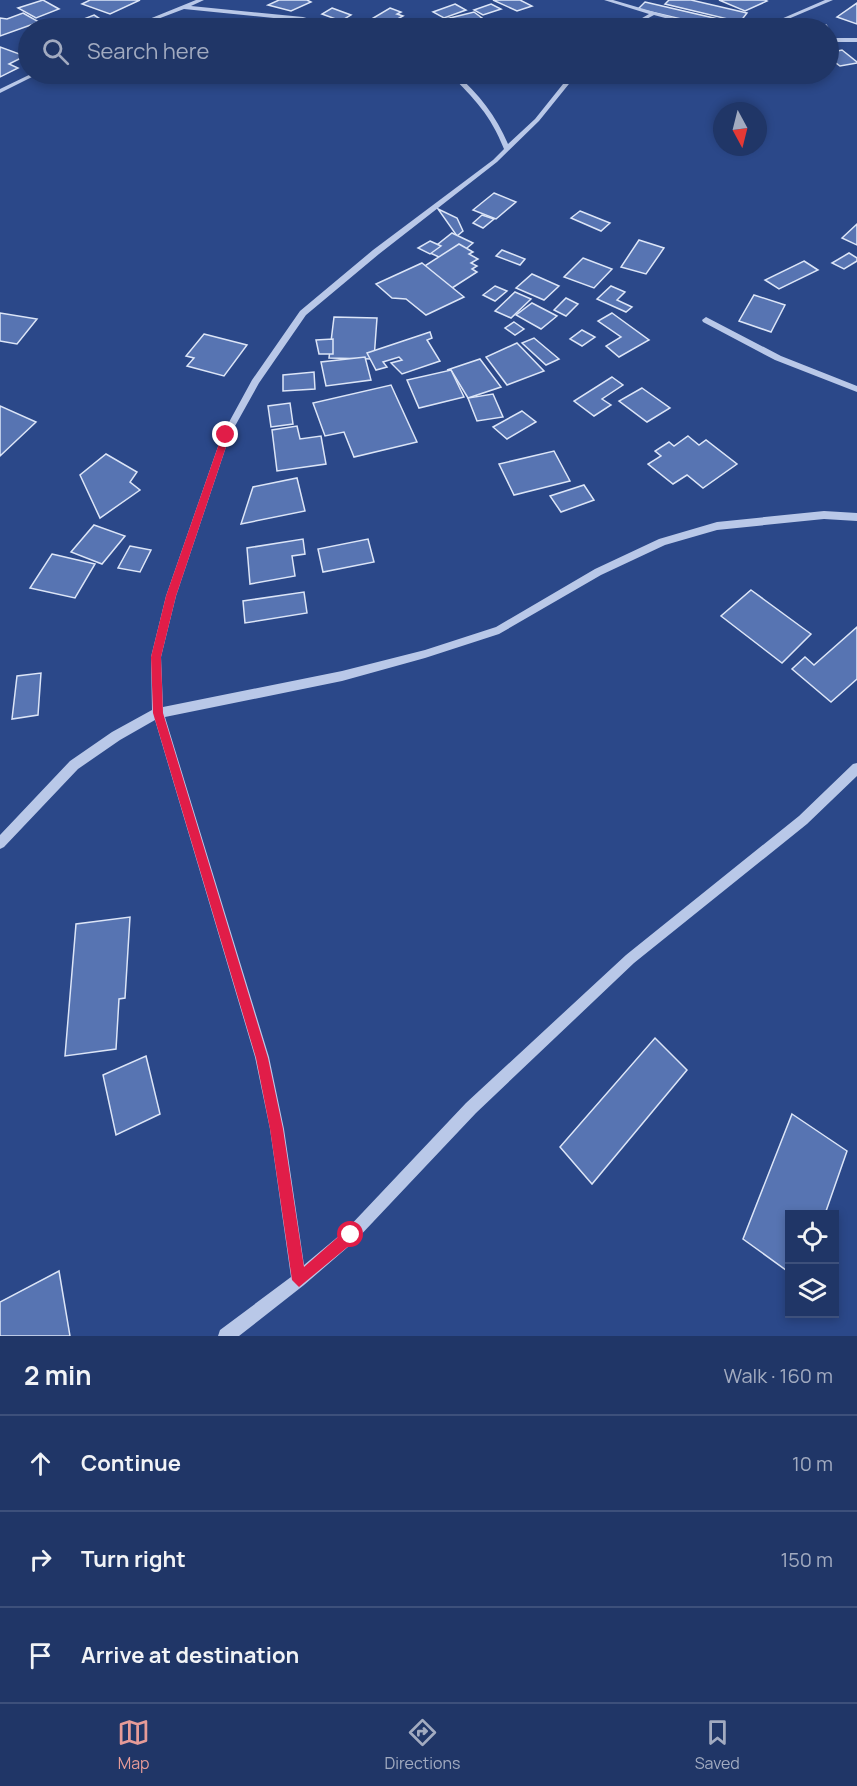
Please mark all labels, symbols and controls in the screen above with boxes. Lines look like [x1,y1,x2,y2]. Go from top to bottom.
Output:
search box [18,18,839,84]
icon: search [39,35,72,68]
text: Search here [87,36,209,66]
north arrow [713,102,767,156]
route end [212,421,238,447]
map controls [785,1210,839,1318]
button: locate [785,1210,839,1264]
route start [337,1221,363,1247]
button: layers [785,1264,839,1318]
text: 2 min [24,1357,92,1393]
text: Walk · 160 m [724,1362,833,1389]
icon: ahead [24,1447,57,1480]
text: Continue [81,1448,181,1478]
text: 10 m [792,1450,833,1477]
icon: right [24,1543,57,1576]
text: Turn right [81,1544,186,1574]
text: 150 m [780,1546,833,1573]
icon: arrive [24,1639,57,1672]
text: Arrive at destination [81,1640,299,1670]
tab: Map [117,1716,150,1774]
tab: Directions [385,1716,460,1774]
tab: Saved [695,1716,740,1774]

